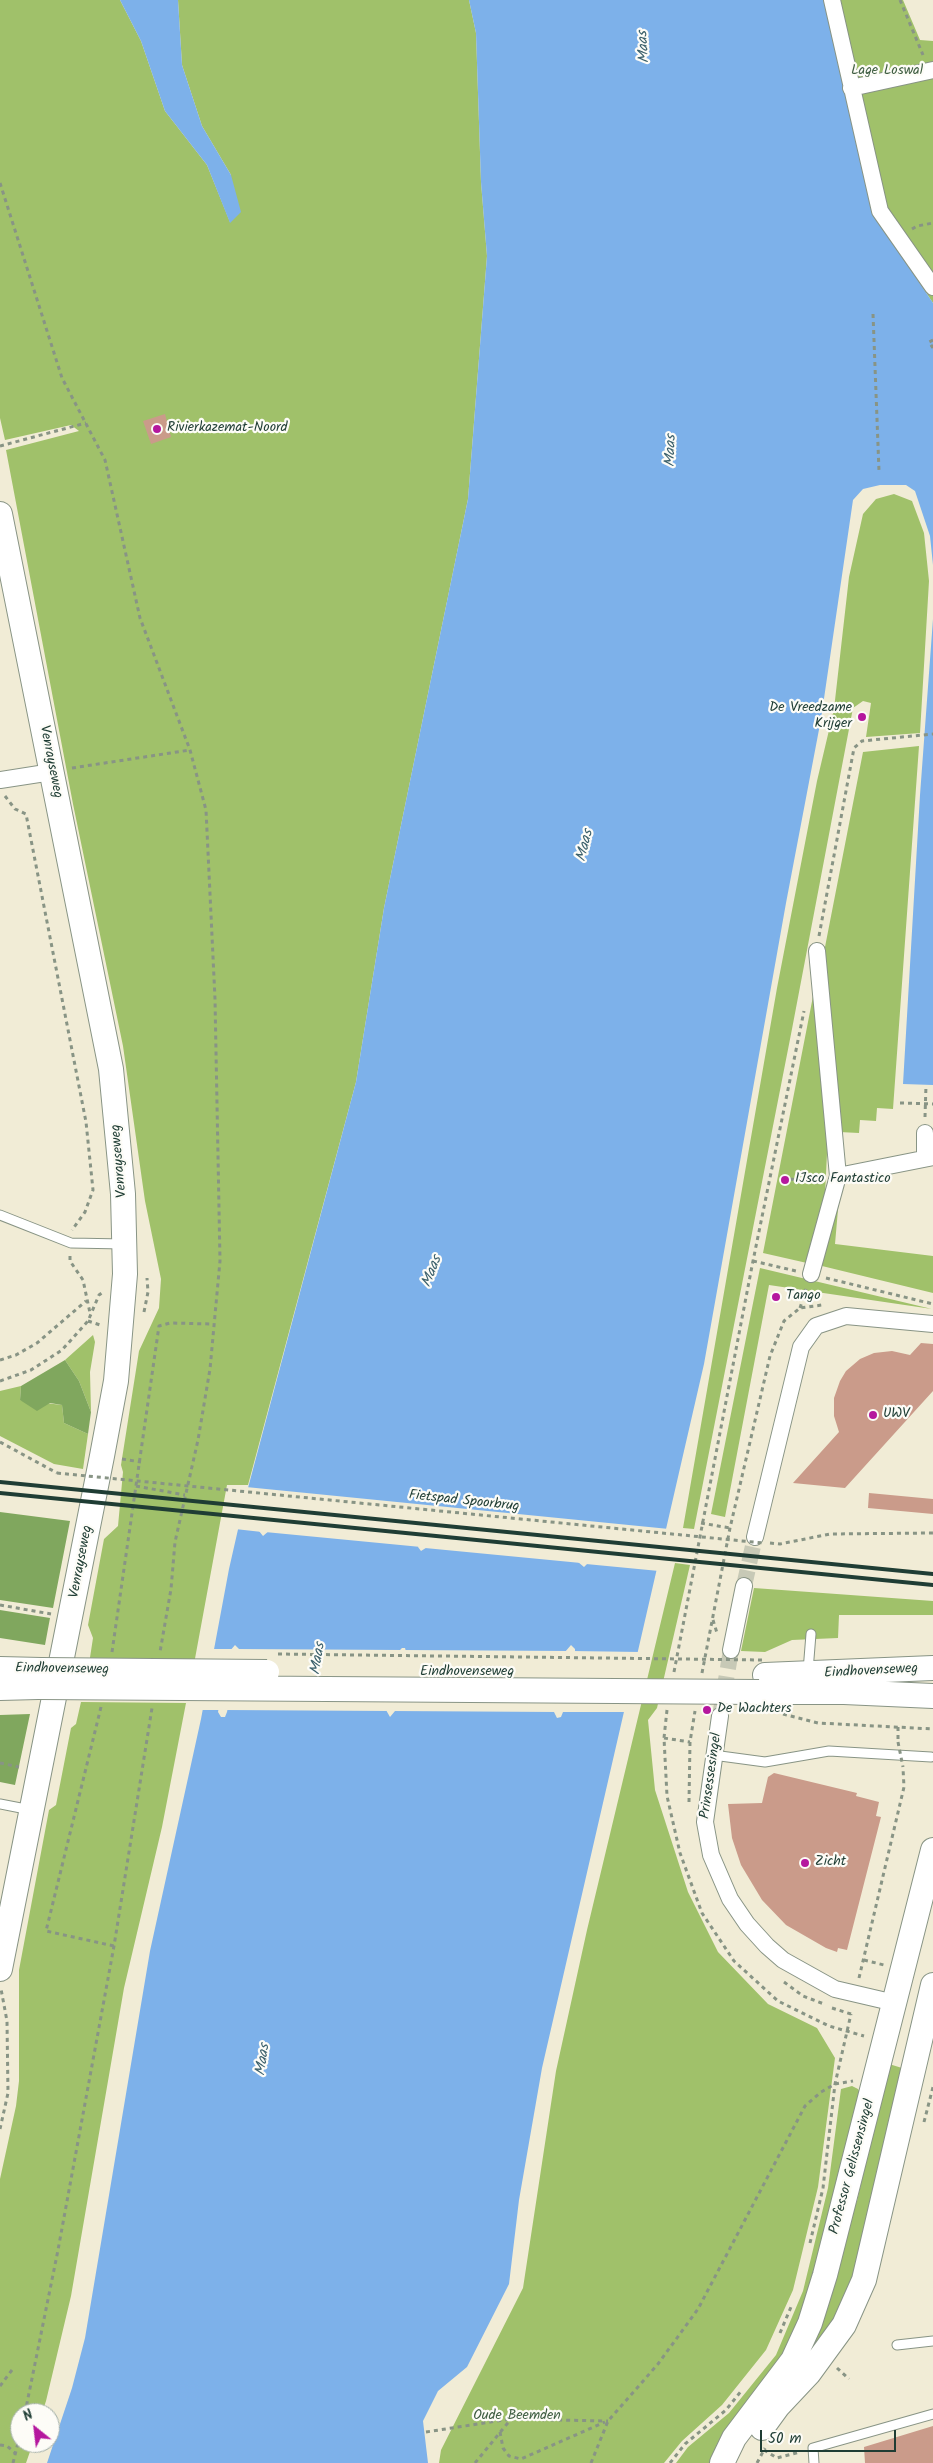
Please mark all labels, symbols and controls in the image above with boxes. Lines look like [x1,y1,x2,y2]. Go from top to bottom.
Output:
water label: Maas [635,30,655,64]
park label: Lage Loswal [851,64,923,80]
place label: Rivierkazemat-Noord [167,421,288,437]
marker: Rivierkazemat-Noord [151,423,163,435]
water label: Maas [662,435,682,467]
place label: De Vreedzame Krijger [769,701,852,734]
marker: De Vreedzame Krijger [856,711,868,723]
street label: Venrayseweg [35,724,65,800]
water label: Maas [574,828,598,864]
street label: Venrayseweg [108,1124,132,1198]
place label: IJsco Fantastico [795,1172,891,1188]
marker: IJsco Fantastico [779,1174,791,1186]
water label: Maas [419,1254,447,1290]
place label: Tango [786,1289,821,1305]
marker: Tango [770,1291,782,1303]
place label: UWV [883,1407,910,1423]
marker: UWV [867,1409,879,1421]
street label: Fietspad Spoorbrug [408,1488,520,1516]
street label: Venrayseweg [67,1524,97,1600]
water label: Maas [308,1642,330,1676]
street label: Eindhovenseweg [15,1661,109,1679]
street label: Eindhovenseweg [824,1661,918,1683]
street label: Eindhovenseweg [420,1665,514,1681]
place label: De Wachters [717,1702,792,1718]
marker: De Wachters [701,1704,713,1716]
street label: Prinsessesingel [698,1732,726,1820]
place label: Zicht [815,1855,846,1871]
marker: Zicht [799,1857,811,1869]
water label: Maas [253,2043,275,2077]
street label: Professor Gelissensingel [827,2098,879,2236]
north arrow [10,2403,60,2453]
text: N [19,2404,37,2428]
park label: Oude Beemden [473,2409,561,2425]
scale bar [763,2420,899,2452]
text: 50 m [768,2427,802,2451]

